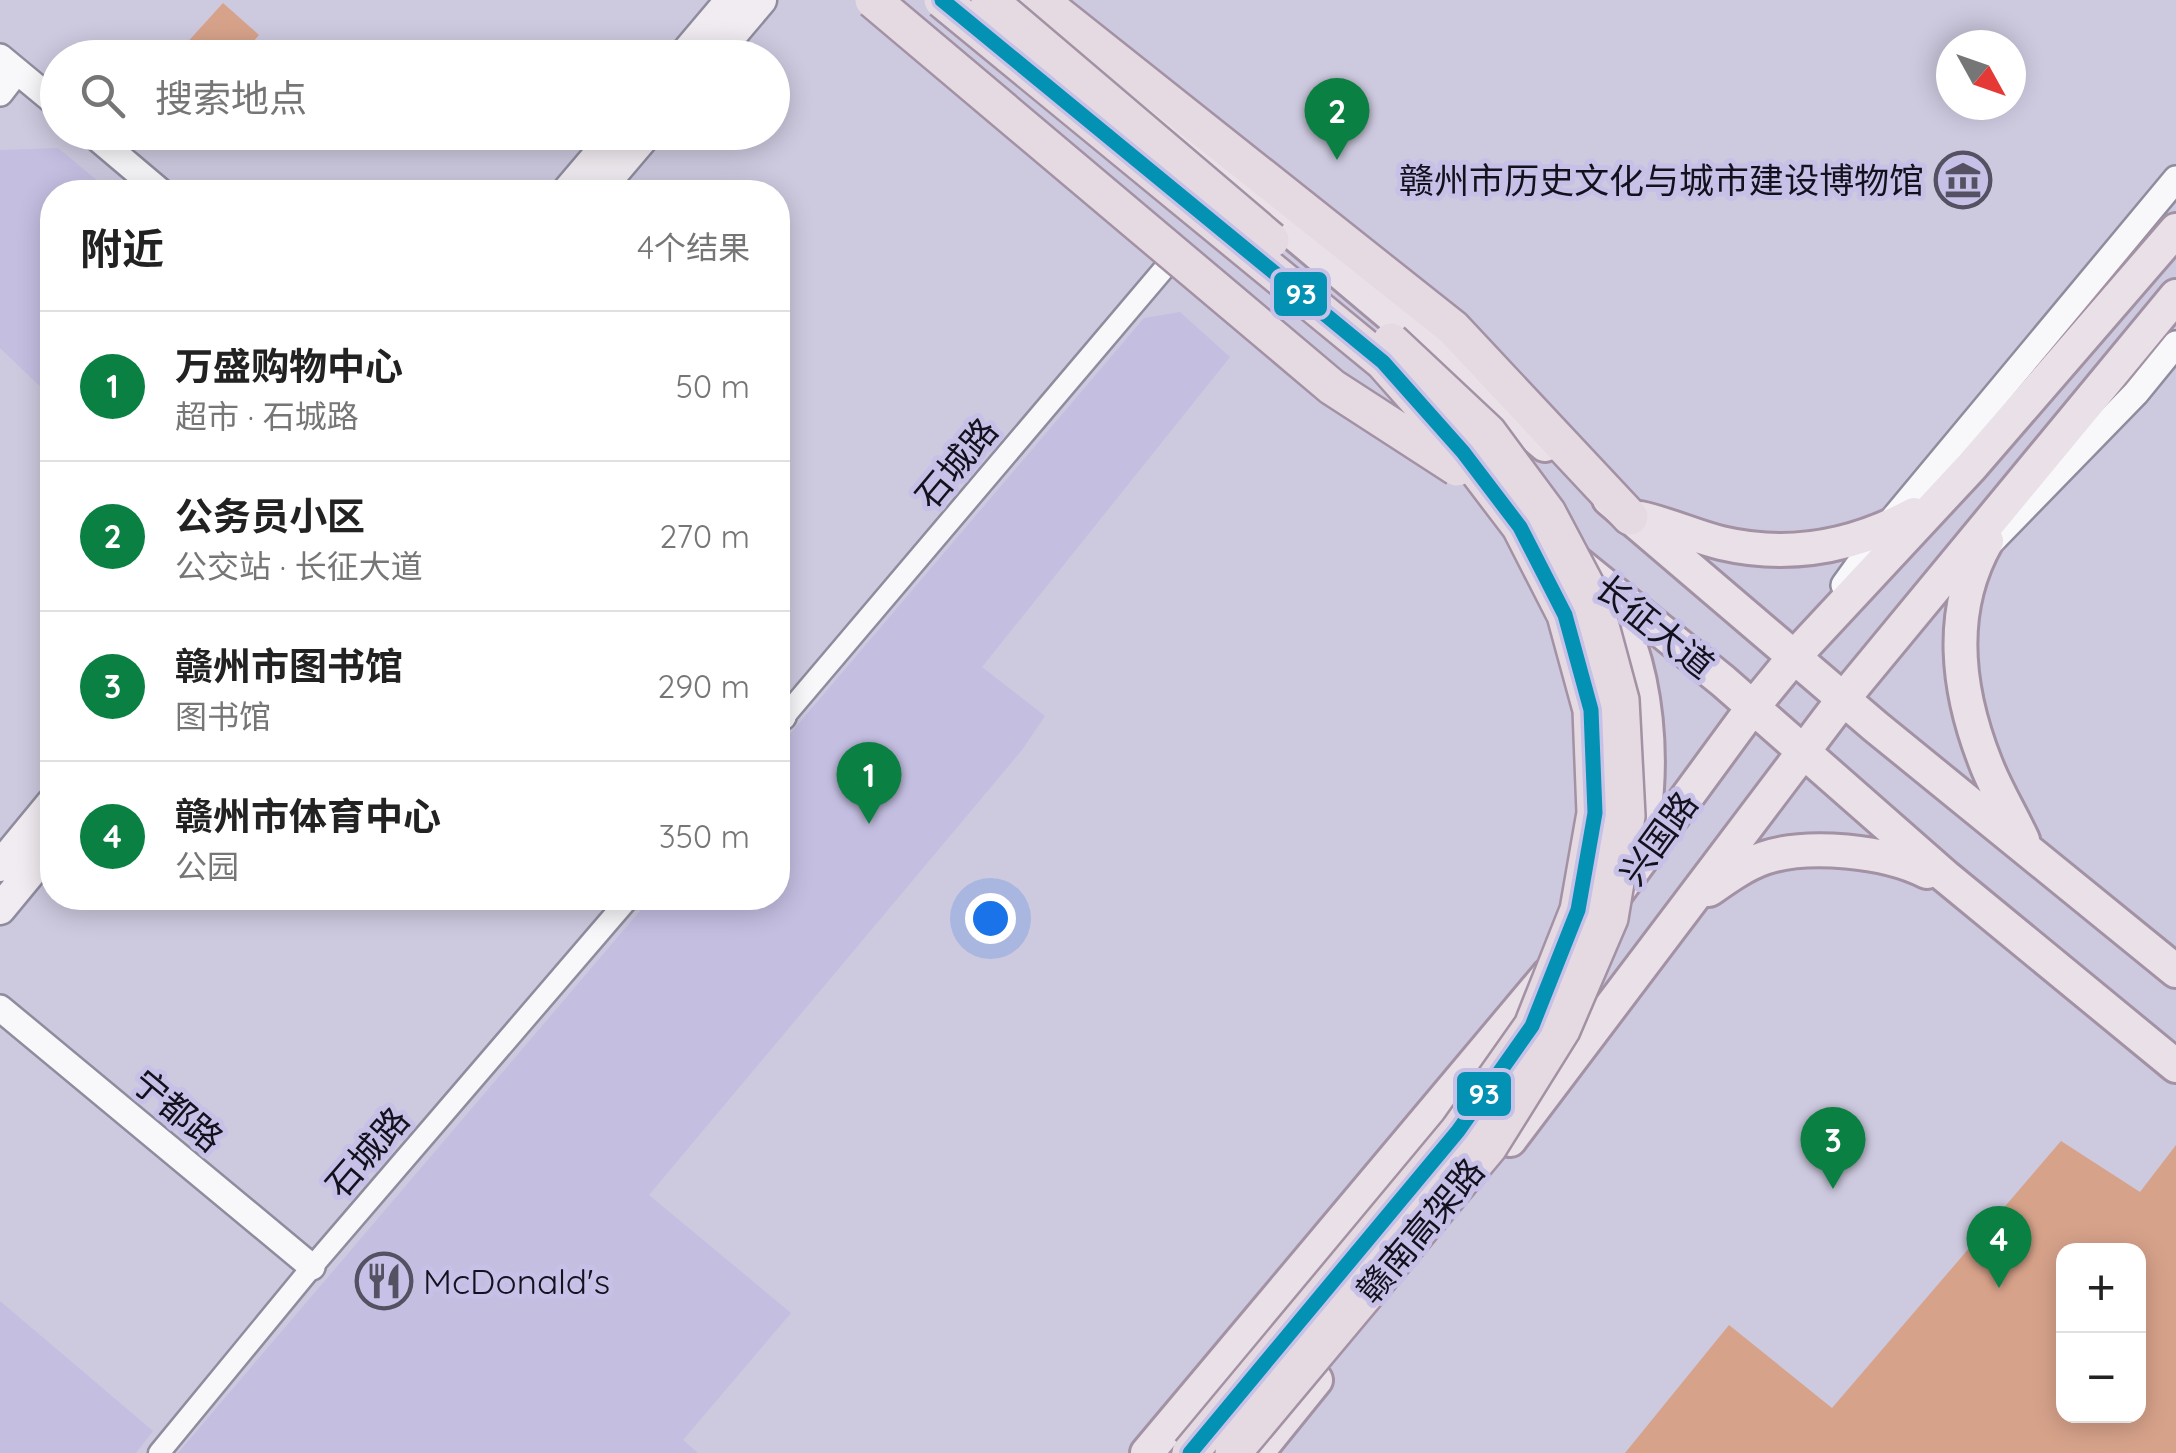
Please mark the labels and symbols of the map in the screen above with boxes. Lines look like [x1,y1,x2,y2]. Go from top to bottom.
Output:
north arrow [1936,30,2026,120]
pin: 2 [1304,78,1370,160]
museum icon: 赣州市历史文化与城市建设博物馆 [1933,150,1993,210]
place label: 赣州市历史文化与城市建设博物馆 [1399,158,1924,202]
line badge: 93 [1272,270,1329,318]
text: 93 [1286,276,1316,311]
street label: 石城路 [905,409,1007,517]
street label: 长征大道 [1587,565,1723,687]
pin: 1 [836,742,902,824]
street label: 兴国路 [1609,783,1707,893]
your location [965,893,1016,944]
street label: 宁都路 [124,1059,232,1161]
line badge: 93 [1455,1070,1513,1118]
text: 93 [1469,1076,1499,1111]
street label: 石城路 [316,1098,418,1206]
pin: 3 [1800,1106,1866,1189]
street label: 赣南高架路 [1347,1149,1493,1311]
pin: 4 [1966,1206,2032,1288]
restaurant icon: McDonald's [354,1251,414,1311]
place label: McDonald's [423,1259,610,1303]

